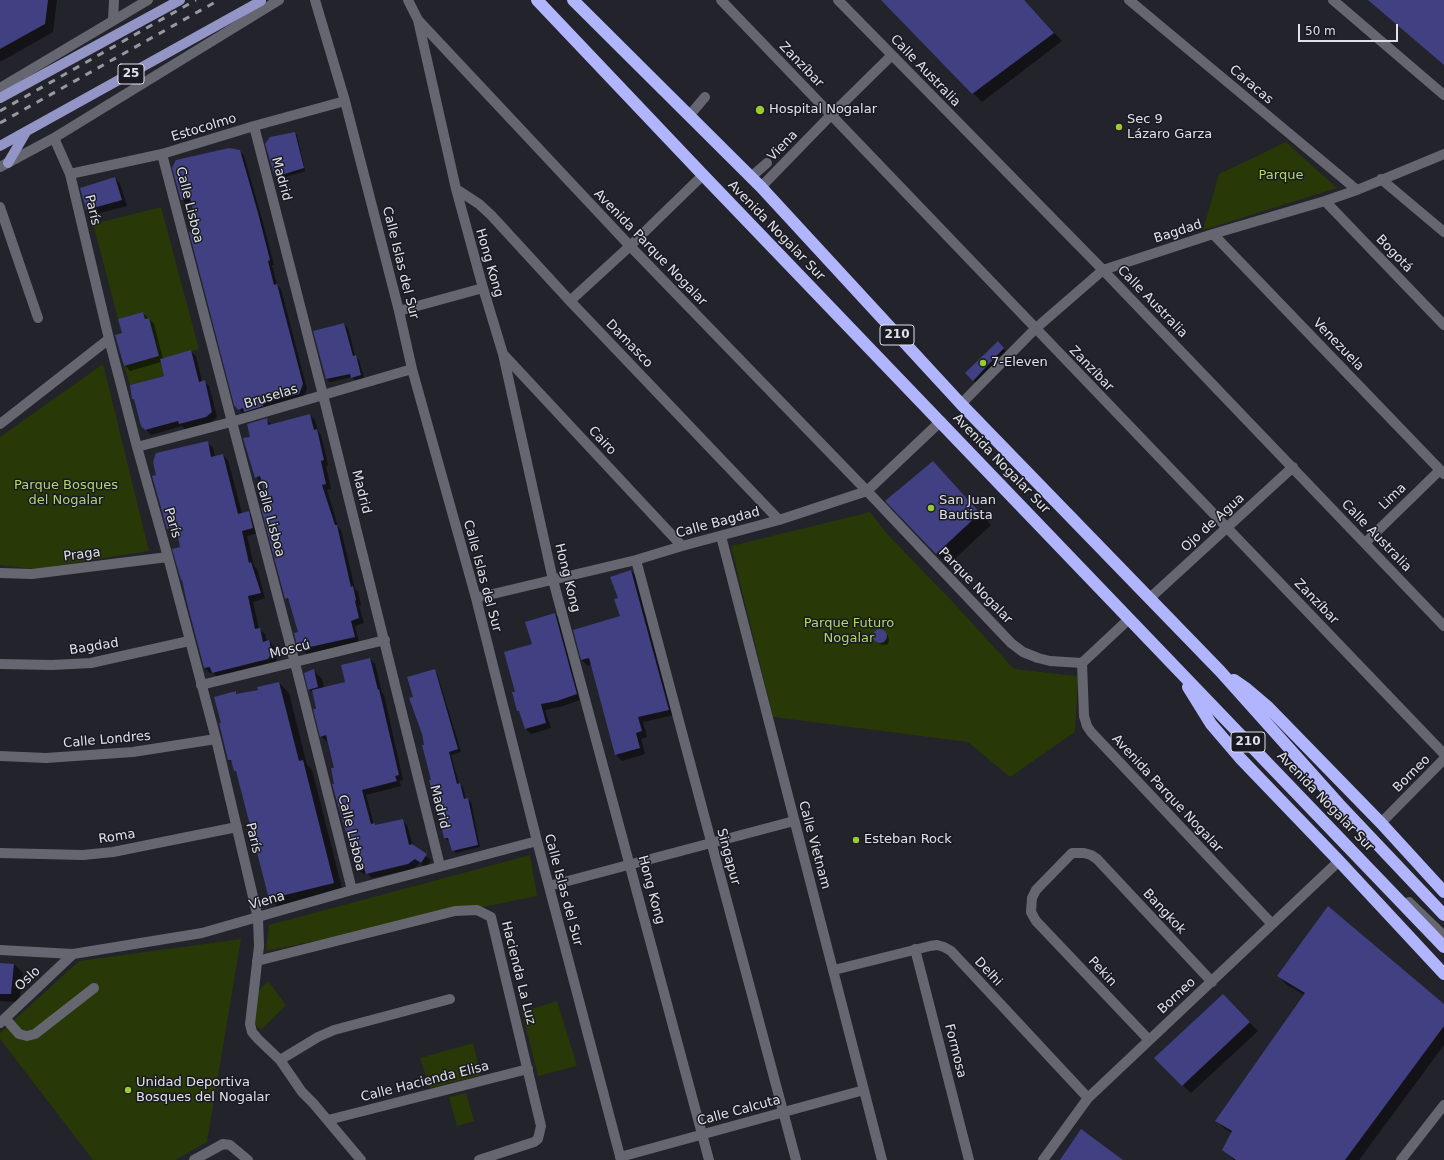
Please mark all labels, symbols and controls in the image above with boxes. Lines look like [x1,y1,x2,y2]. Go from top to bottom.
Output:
scale bar [1300,16,1400,42]
text: 50 m [1305,24,1336,38]
street label: Calle Australia [887,32,963,110]
street label: Zanzíbar [776,39,826,91]
street label: Caracas [1226,62,1276,108]
road number: 25 [118,64,144,84]
place label: Hospital Nogalar [769,102,877,118]
marker: Hospital Nogalar [754,104,766,116]
street label: Estocolmo [170,111,238,145]
place label: Sec 9 Lázaro Garza [1127,112,1212,143]
marker: Sec 9 Lázaro Garza [1114,122,1124,132]
street label: Viena [765,127,801,165]
street label: Madrid [268,155,294,203]
street label: Calle Lisboa [172,165,206,245]
park label: Parque [1259,168,1303,184]
street label: Avenida Nogalar Sur [724,178,828,284]
street label: Avenida Parque Nogalar [590,187,710,309]
street label: París [81,193,103,227]
street label: Calle Islas del Sur [378,205,422,321]
street label: Bagdad [1152,217,1204,247]
street label: Hong Kong [472,227,506,299]
street label: Bogotá [1372,232,1416,276]
street label: Calle Australia [1114,263,1190,341]
street label: Venezuela [1309,316,1367,374]
street label: Damasco [602,317,656,371]
road number: 210 [880,325,914,345]
street label: Zanzíbar [1066,343,1116,395]
place label: 7-Eleven [991,355,1048,371]
marker: 7-Eleven [978,358,988,368]
street label: Bruselas [242,381,300,413]
street label: Avenida Nogalar Sur [949,411,1053,517]
street label: Cairo [585,423,619,459]
street label: Madrid [348,468,374,516]
park label: Parque Bosques del Nogalar [14,478,118,509]
street label: Calle Lisboa [252,479,288,559]
street label: Lima [1376,480,1410,514]
street label: Ojo de Agua [1178,491,1248,555]
place label: San Juan Bautista [939,493,996,524]
street label: Calle Australia [1338,497,1414,575]
marker: San Juan Bautista [926,503,936,513]
street label: Calle Bagdad [674,504,762,542]
street label: París [160,506,184,540]
street label: Calle Islas del Sur [460,518,504,634]
street label: Hong Kong [551,542,583,614]
street label: Praga [63,545,101,565]
street label: Parque Nogalar [935,545,1015,627]
street label: Zanzíbar [1291,576,1341,628]
park label: Parque Futuro Nogalar [804,616,894,647]
street label: Bagdad [68,635,120,659]
street label: Moscú [268,637,312,663]
street label: Calle Londres [63,728,151,752]
street label: Avenida Parque Nogalar [1108,732,1226,856]
road number: 210 [1231,732,1265,752]
street label: Avenida Nogalar Sur [1273,749,1377,855]
street label: Borneo [1390,752,1434,796]
street label: Madrid [426,783,452,831]
street label: Calle Lisboa [334,793,368,873]
street label: Calle Vietnam [795,799,833,891]
street label: París [242,821,264,855]
street label: Roma [97,826,137,848]
street label: Singapur [713,827,743,887]
street label: Calle Islas del Sur [541,832,585,948]
place label: Esteban Rock [864,832,952,848]
marker: Esteban Rock [851,835,861,845]
street label: Hong Kong [634,854,668,926]
street label: Bangkok [1139,886,1189,938]
street label: Viena [247,888,287,914]
street label: Hacienda La Luz [498,919,538,1027]
street label: Delhi [971,954,1005,990]
street label: Pekin [1084,954,1120,990]
street label: Oslo [12,964,44,994]
street label: Borneo [1155,975,1199,1017]
street label: Formosa [941,1022,969,1080]
street label: Calle Hacienda Elisa [359,1059,491,1105]
place label: Unidad Deportiva Bosques del Nogalar [136,1075,270,1106]
marker: Unidad Deportiva Bosques del Nogalar [123,1085,133,1095]
street label: Calle Calcuta [696,1092,782,1130]

